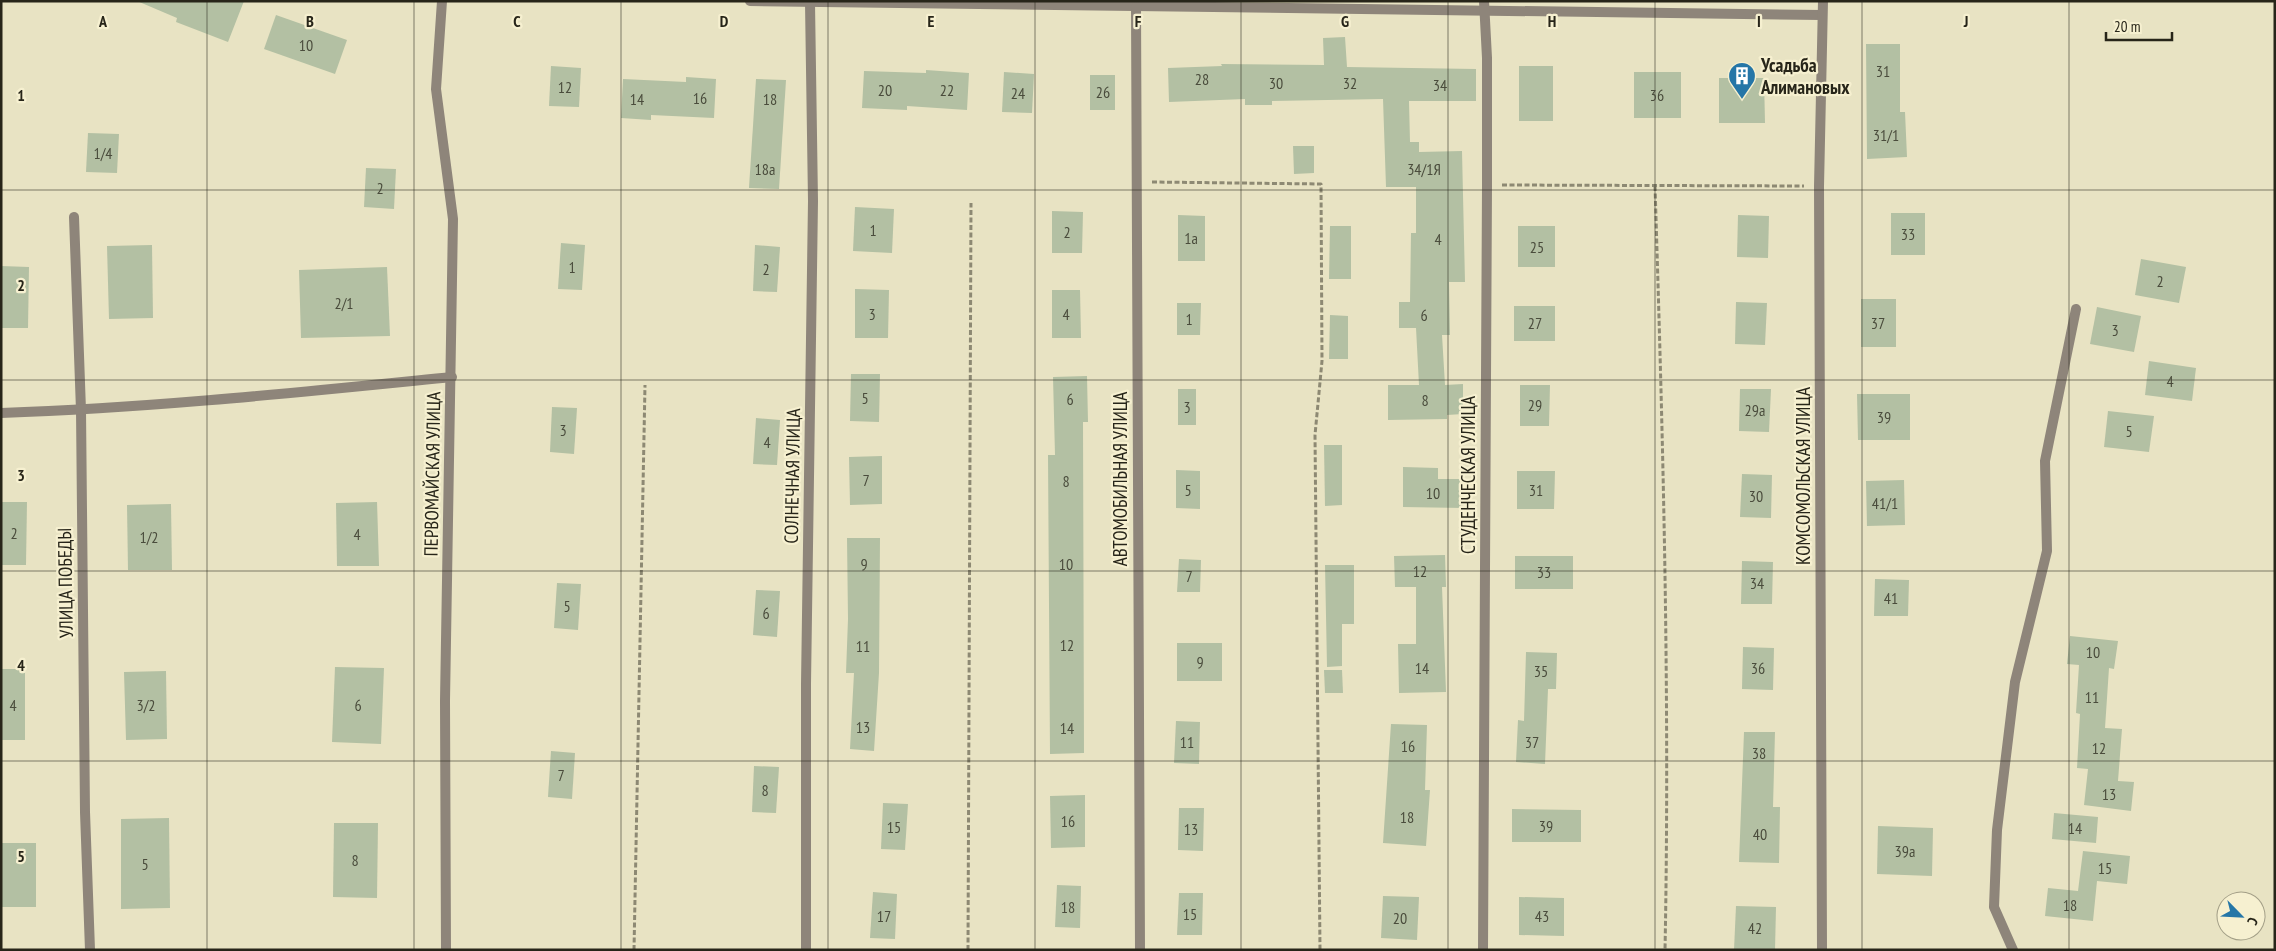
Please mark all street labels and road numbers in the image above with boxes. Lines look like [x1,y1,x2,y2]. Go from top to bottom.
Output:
street label: КОМСОМОЛЬСКАЯ УЛИЦА [1791,387,1815,565]
street label: ПЕРВОМАЙСКАЯ УЛИЦА [419,391,445,557]
street label: АВТОМОБИЛЬНАЯ УЛИЦА [1108,392,1132,566]
street label: СТУДЕНЧЕСКАЯ УЛИЦА [1456,396,1480,554]
street label: СОЛНЕЧНАЯ УЛИЦА [779,408,805,544]
street label: УЛИЦА ПОБЕДЫ [52,528,78,638]

